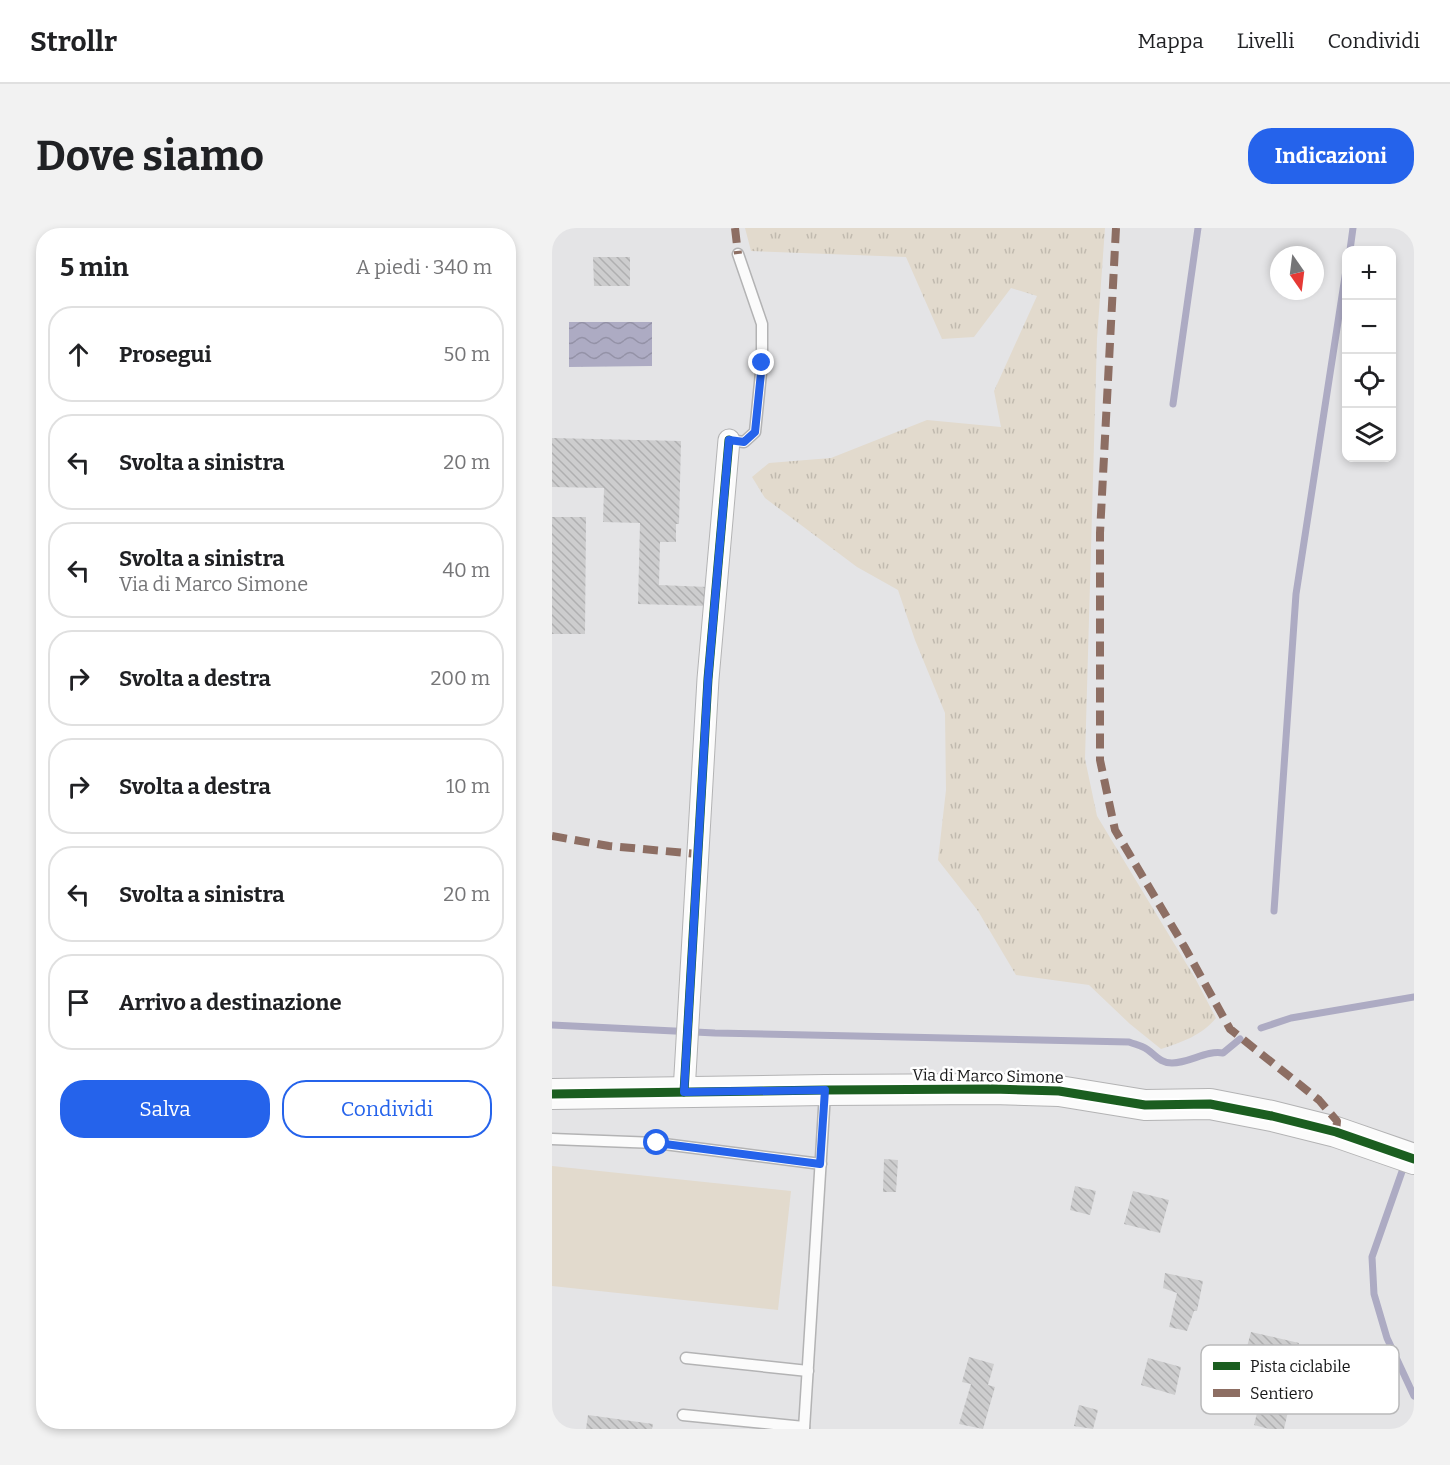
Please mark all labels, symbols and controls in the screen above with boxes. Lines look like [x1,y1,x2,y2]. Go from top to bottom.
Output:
text: Strollr [30,25,117,58]
text: Mappa [1137,28,1204,54]
text: Livelli [1237,28,1294,54]
text: Condividi [1327,28,1420,54]
button: Indicazioni [1248,128,1414,184]
text: Dove siamo [36,131,264,181]
north arrow [1270,246,1324,300]
map controls [1342,246,1396,462]
button: + [1342,246,1396,300]
text: 5 min [60,252,129,283]
text: A piedi · 340 m [356,255,492,279]
button: − [1342,300,1396,354]
icon: ahead [62,338,95,371]
text: Prosegui [119,341,211,368]
text: 50 m [443,342,490,366]
route end [748,349,774,375]
button: locate [1342,354,1396,408]
button: layers [1342,408,1396,462]
icon: left [62,446,95,479]
text: Svolta a sinistra [119,449,285,476]
text: 20 m [443,450,490,474]
text: Svolta a sinistra [119,545,285,572]
icon: left [62,554,95,587]
text: 40 m [442,558,490,582]
text: Via di Marco Simone [119,572,308,596]
icon: right [62,662,95,695]
text: Svolta a destra [119,665,271,692]
text: 200 m [430,666,490,690]
icon: right [62,770,95,803]
text: Svolta a destra [119,773,271,800]
text: 10 m [446,774,490,798]
icon: left [62,878,95,911]
text: Svolta a sinistra [119,881,285,908]
text: 20 m [443,882,490,906]
icon: arrive [62,986,95,1019]
text: Arrivo a destinazione [119,989,342,1016]
street label: Via di Marco Simone [912,1065,1064,1087]
button: Salva [60,1080,270,1138]
button: Condividi [282,1080,492,1138]
route start [643,1129,669,1155]
legend [1201,1345,1399,1414]
text: Pista ciclabile [1250,1357,1351,1376]
text: Sentiero [1250,1384,1313,1403]

